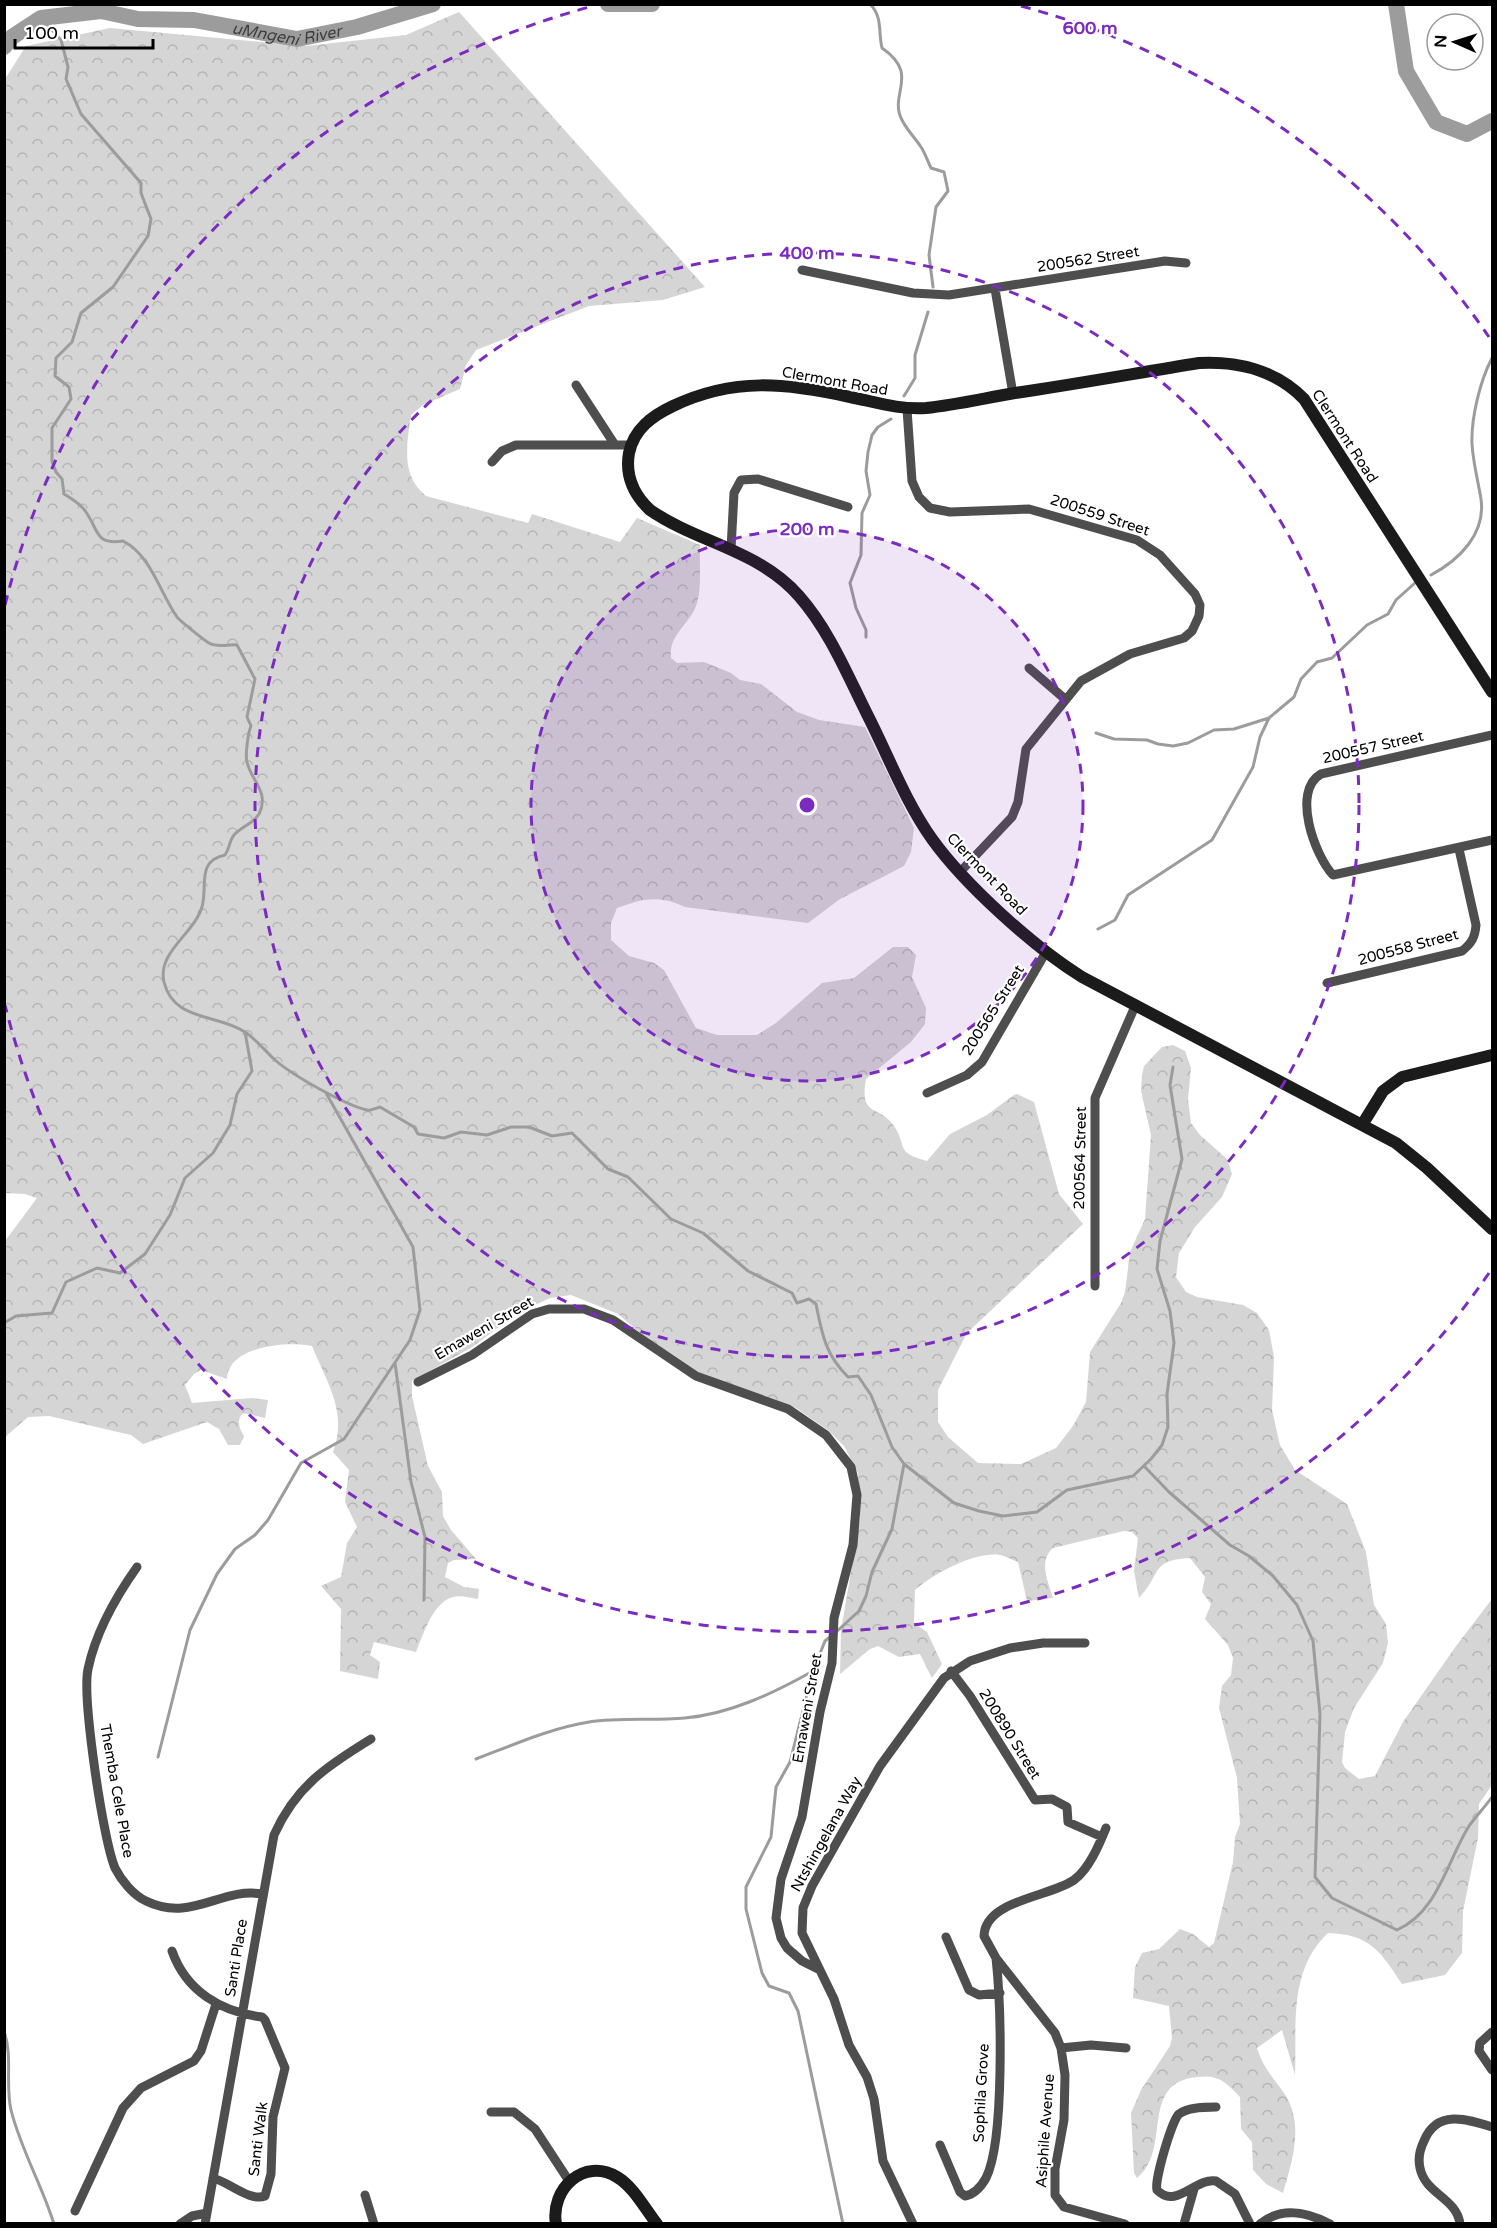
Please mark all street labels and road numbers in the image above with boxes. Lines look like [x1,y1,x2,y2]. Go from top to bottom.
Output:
street label: 200562 Street [1036,242,1141,276]
street label: Clermont Road [780,363,890,399]
street label: Clermont Road [1308,386,1382,486]
street label: 200559 Street [1048,490,1152,540]
street label: 200557 Street [1321,727,1426,767]
street label: Clermont Road [943,829,1031,919]
street label: 200558 Street [1356,925,1460,969]
street label: 200565 Street [958,961,1028,1059]
street label: 200564 Street [1070,1106,1090,1210]
street label: Emaweni Street [431,1292,537,1364]
street label: Emaweni Street [788,1651,826,1764]
street label: 200890 Street [975,1685,1045,1783]
street label: Themba Cele Place [96,1723,138,1859]
street label: Ntshingelana Way [787,1773,865,1895]
street label: Santi Place [221,1918,251,1998]
street label: Sophila Grove [969,2043,993,2143]
street label: Asiphile Avenue [1032,2073,1058,2189]
street label: Santi Walk [245,2101,271,2177]

